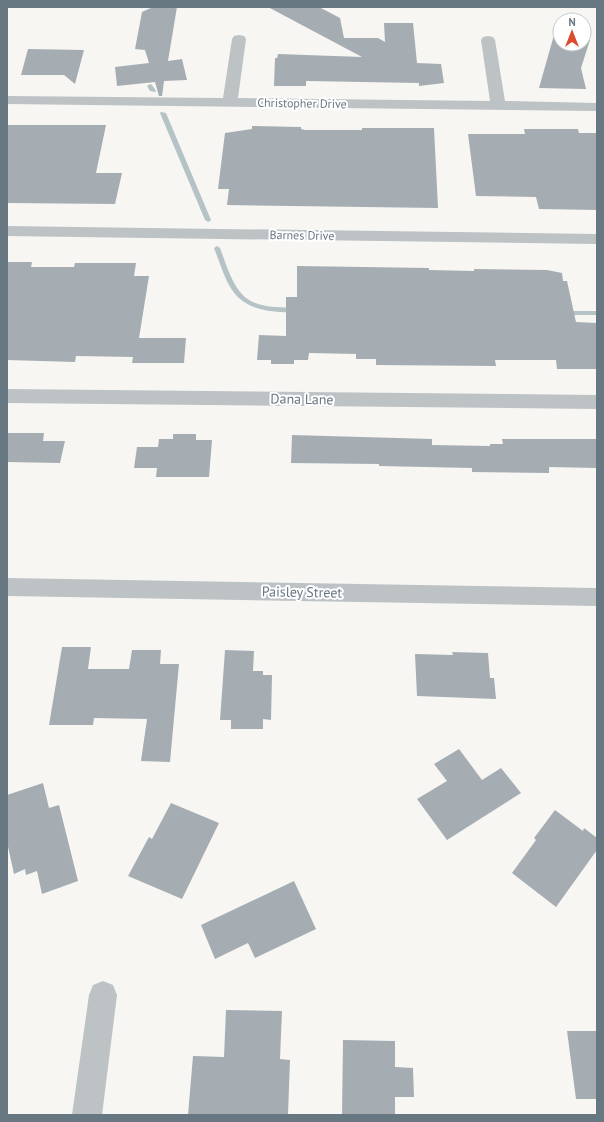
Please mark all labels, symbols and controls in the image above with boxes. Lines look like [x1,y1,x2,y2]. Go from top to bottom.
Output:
north arrow [552,12,592,52]
text: N [568,15,576,29]
street label: Christopher Drive [257,95,347,111]
street label: Barnes Drive [269,227,335,243]
street label: Dana Lane [270,389,334,409]
street label: Paisley Street [262,582,343,602]

